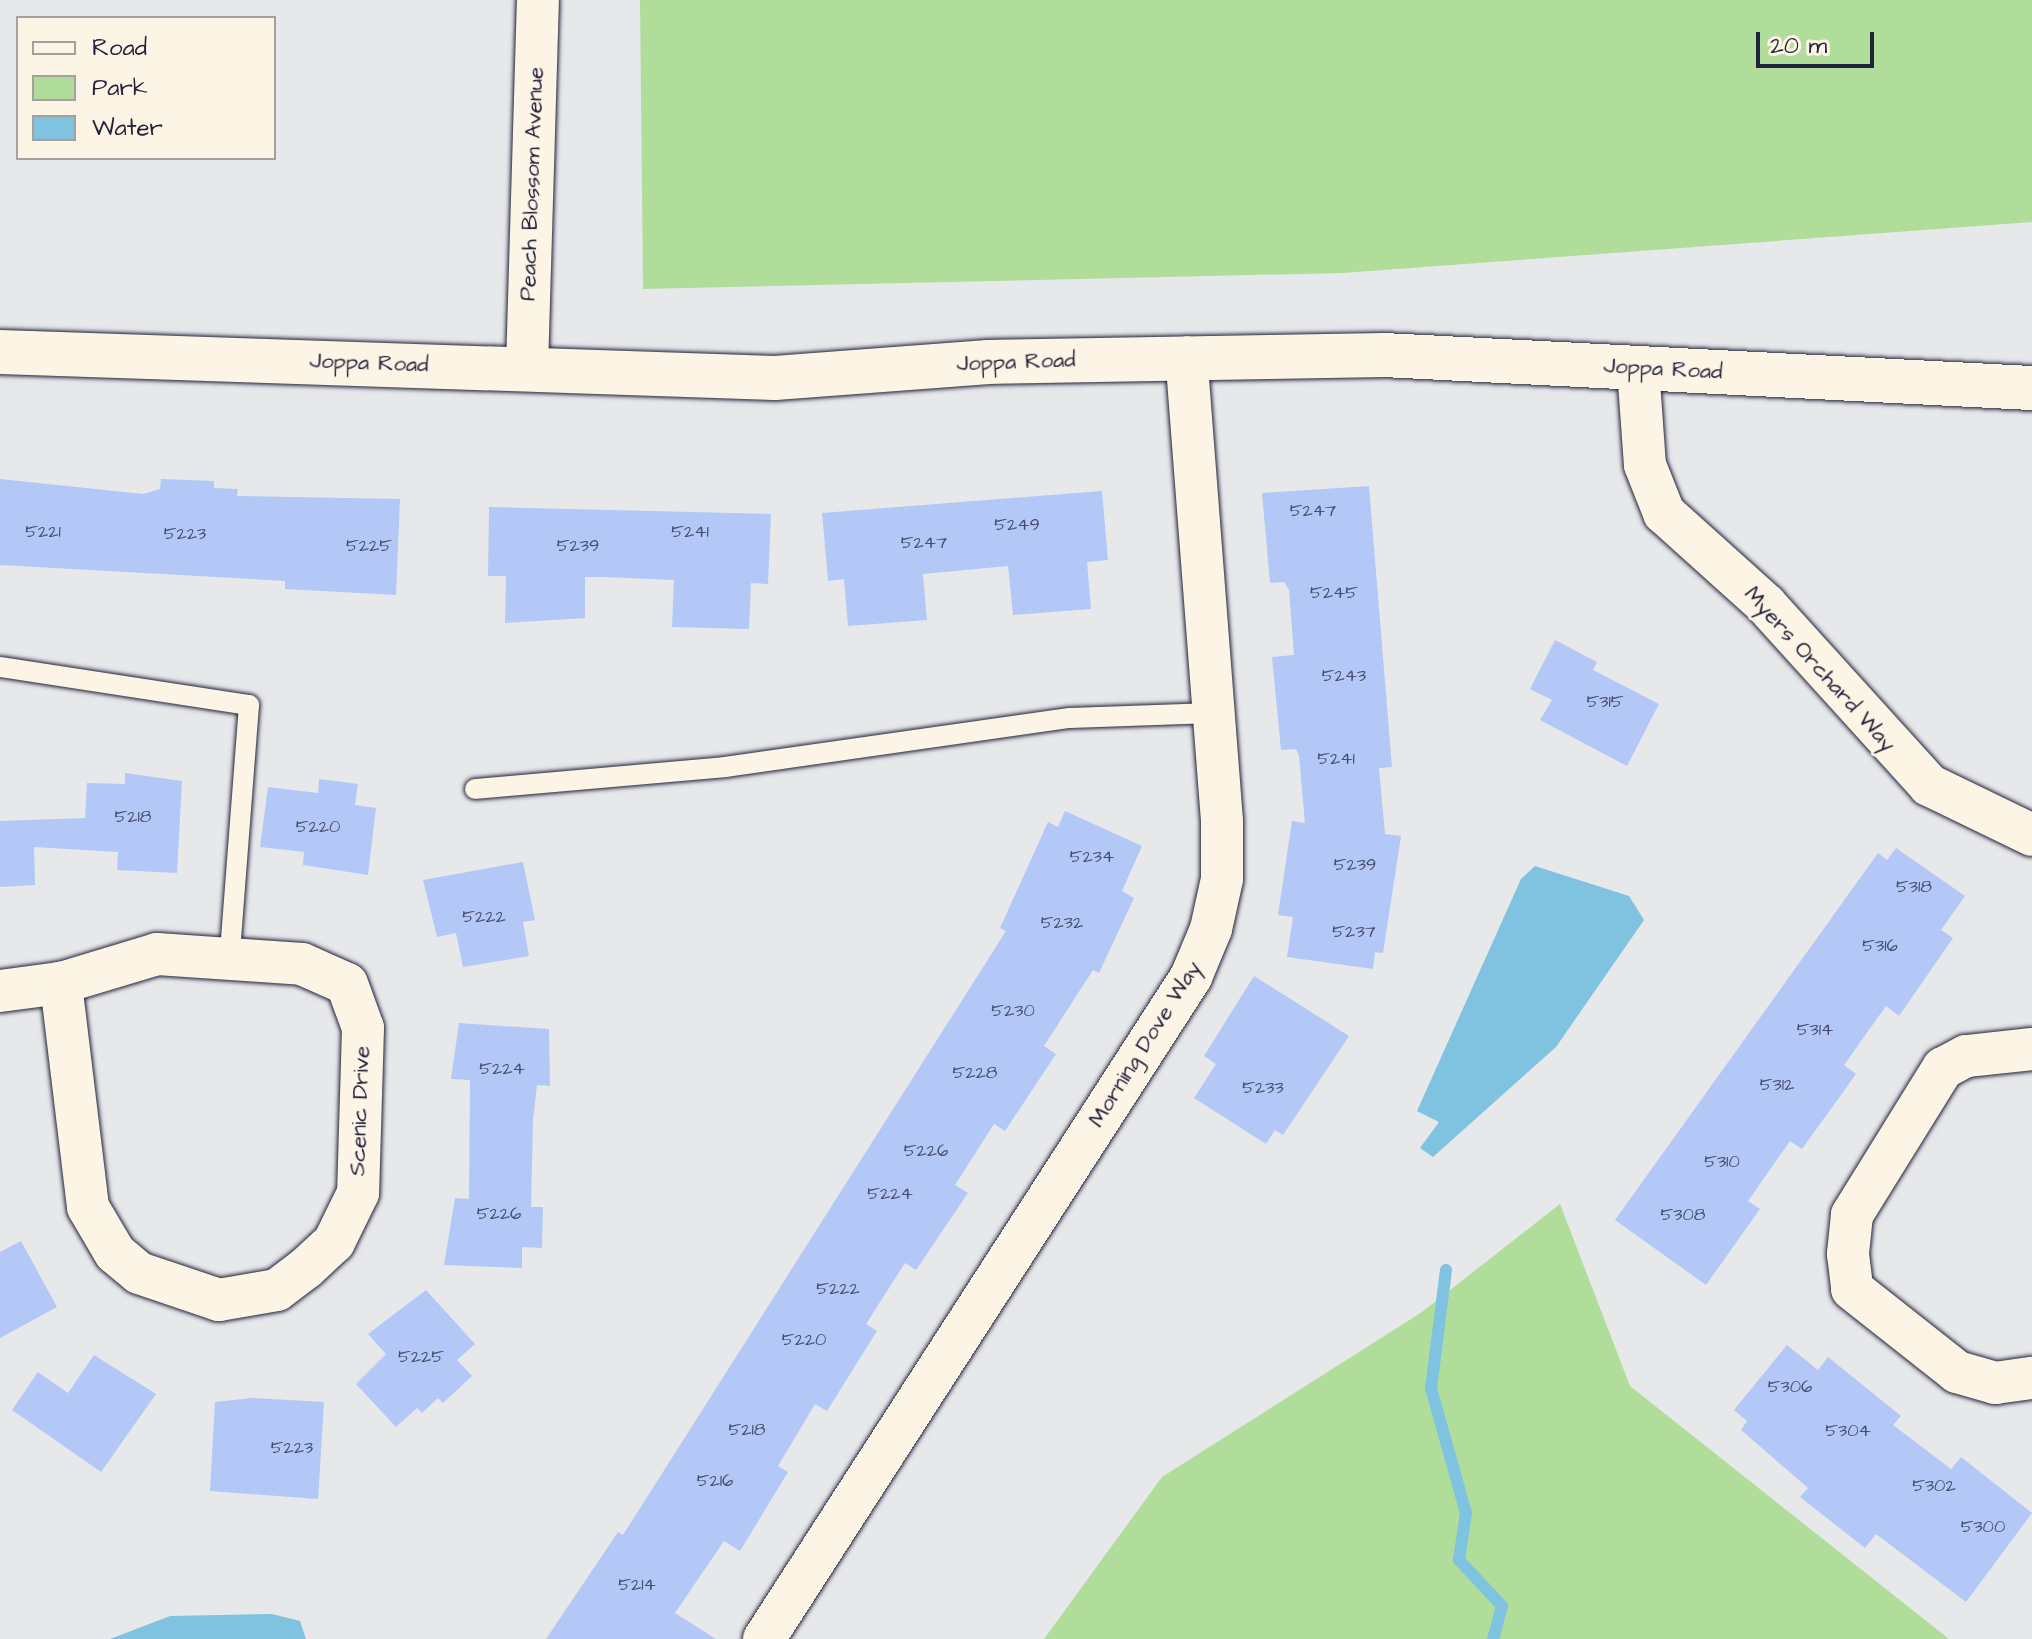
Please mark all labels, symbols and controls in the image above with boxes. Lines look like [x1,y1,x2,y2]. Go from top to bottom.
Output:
legend [16,16,276,160]
scale bar [1760,16,1878,66]
text: 20 m [1770,29,1827,63]
text: Road [92,31,147,65]
street label: Peach Blossom Avenue [515,67,549,301]
text: Park [92,71,148,105]
text: Water [92,111,163,145]
street label: Joppa Road [956,347,1076,377]
street label: Joppa Road [309,348,429,378]
street label: Joppa Road [1603,353,1723,385]
house number: 5247 [1290,500,1336,522]
house number: 5249 [994,514,1040,536]
house number: 5221 [25,521,61,543]
house number: 5241 [671,521,709,543]
house number: 5223 [164,523,206,545]
house number: 5247 [901,532,947,554]
house number: 5225 [346,535,392,557]
house number: 5239 [557,535,599,557]
street label: Myers Orchard Way [1739,581,1901,757]
house number: 5245 [1310,582,1358,604]
house number: 5243 [1322,665,1366,687]
house number: 5315 [1587,691,1623,713]
house number: 5241 [1317,748,1355,770]
house number: 5218 [114,806,152,828]
house number: 5220 [296,816,340,838]
house number: 5234 [1070,846,1114,868]
house number: 5239 [1334,854,1376,876]
house number: 5318 [1896,876,1932,898]
house number: 5222 [462,906,506,928]
house number: 5232 [1041,912,1083,934]
house number: 5237 [1332,921,1376,943]
house number: 5316 [1862,935,1898,957]
street label: Morning Dove Way [1083,956,1207,1132]
house number: 5230 [991,1000,1035,1022]
house number: 5314 [1797,1019,1833,1041]
street label: Scenic Drive [345,1046,375,1176]
house number: 5224 [479,1058,525,1080]
house number: 5228 [952,1062,998,1084]
house number: 5312 [1760,1074,1794,1096]
house number: 5233 [1242,1077,1284,1099]
house number: 5226 [904,1140,948,1162]
house number: 5310 [1704,1151,1740,1173]
house number: 5224 [867,1183,913,1205]
house number: 5226 [477,1203,521,1225]
house number: 5308 [1661,1204,1705,1226]
house number: 5222 [816,1278,860,1300]
house number: 5220 [782,1329,826,1351]
house number: 5225 [398,1346,444,1368]
house number: 5306 [1768,1376,1812,1398]
house number: 5218 [728,1419,766,1441]
house number: 5304 [1825,1420,1871,1442]
house number: 5223 [271,1437,313,1459]
house number: 5216 [697,1470,733,1492]
house number: 5302 [1912,1475,1956,1497]
house number: 5300 [1961,1516,2005,1538]
house number: 5214 [618,1574,656,1596]

